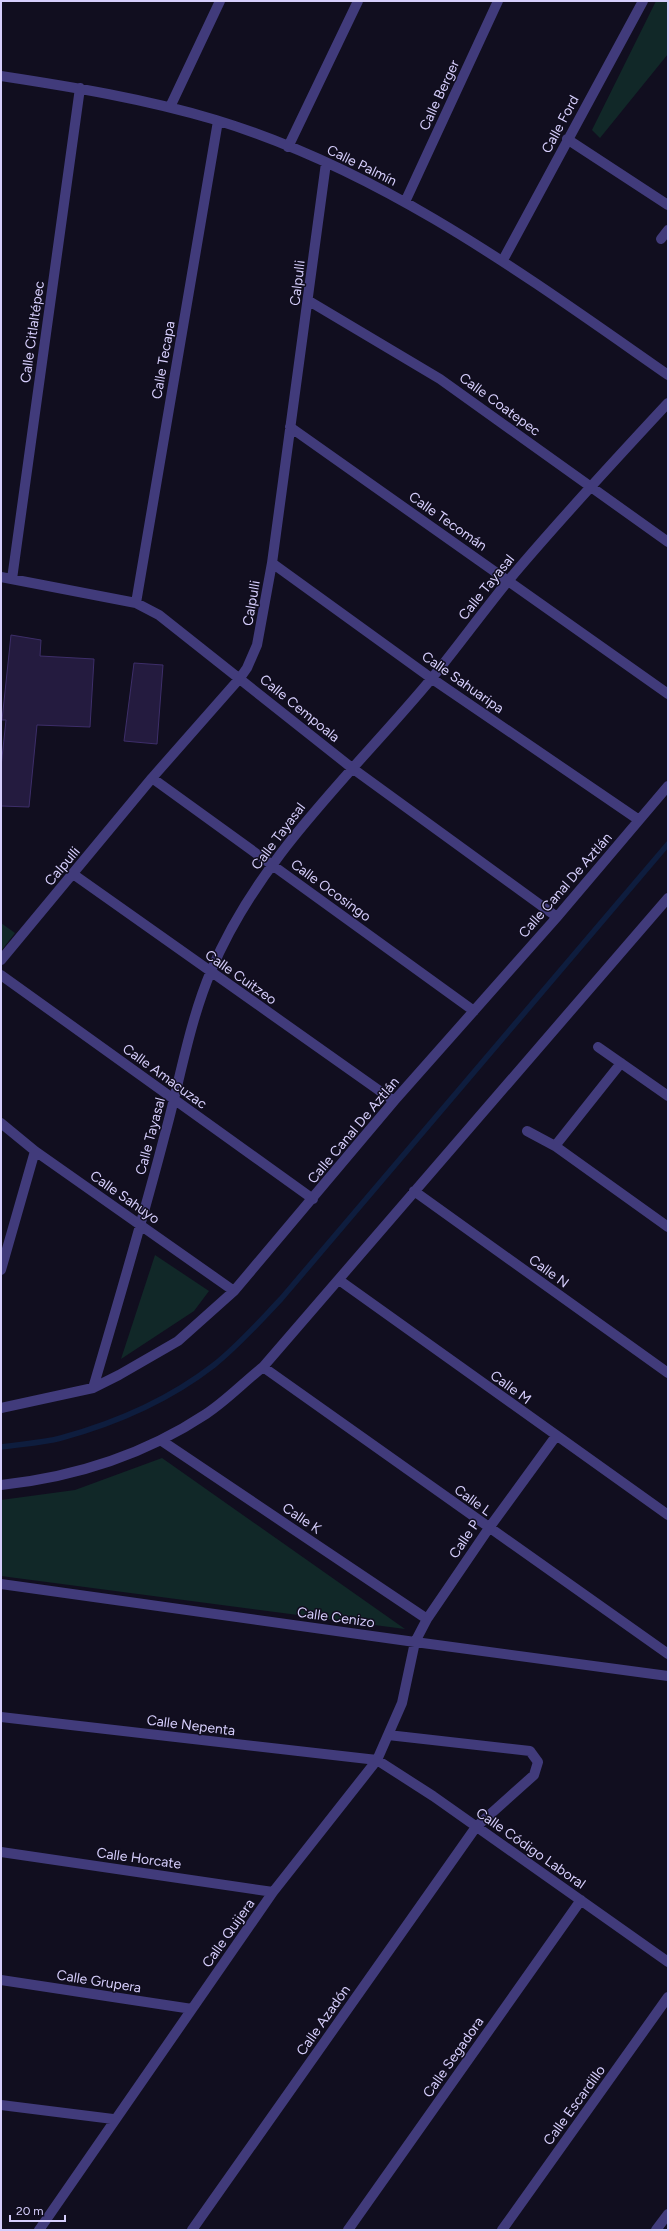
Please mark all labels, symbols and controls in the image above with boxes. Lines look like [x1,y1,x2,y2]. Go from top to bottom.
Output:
street label: Calle Berger [416,57,463,133]
street label: Calle Ford [538,92,583,156]
street label: Calle Palmín [324,141,400,190]
street label: Calpulli [286,259,309,307]
street label: Calle Citlaltépec [17,280,48,384]
street label: Calle Tecapa [148,320,179,401]
street label: Calle Coatepec [456,369,544,440]
street label: Calle Tecomán [405,488,490,555]
street label: Calle Tayasal [455,551,518,624]
street label: Calpulli [239,579,264,627]
street label: Calle Sahuaripa [418,648,507,717]
street label: Calle Cempoala [256,671,343,746]
street label: Calle Tayasal [248,799,309,873]
street label: Calle Canal De Aztlán [515,829,616,941]
street label: Calpulli [41,843,84,889]
street label: Calle Ocosingo [287,856,374,925]
street label: Calle Cuitzeo [202,946,280,1008]
street label: Calle Amacuzac [119,1040,210,1113]
street label: Calle Canal De Aztlán [304,1074,403,1187]
street label: Calle Tayasal [132,1096,169,1177]
street label: Calle Sahuyo [87,1167,163,1228]
street label: Calle N [525,1251,572,1292]
street label: Calle M [487,1367,534,1408]
street label: Calle L [451,1481,495,1520]
street label: Calle K [279,1499,325,1538]
street label: Calle P [445,1517,483,1562]
street label: Calle Cenizo [296,1604,376,1631]
street label: Calle Nepenta [146,1712,236,1739]
street label: Calle Código Laboral [473,1804,589,1893]
street label: Calle Horcate [95,1844,183,1873]
street label: Calle Quijera [199,1896,258,1971]
street label: Calle Grupera [55,1966,142,1997]
street label: Calle Azadón [293,1982,354,2059]
street label: Calle Segadora [419,2014,487,2101]
street label: Calle Escardillo [540,2062,609,2149]
scale bar [10,2197,65,2223]
text: 20 m [16,2204,44,2218]

